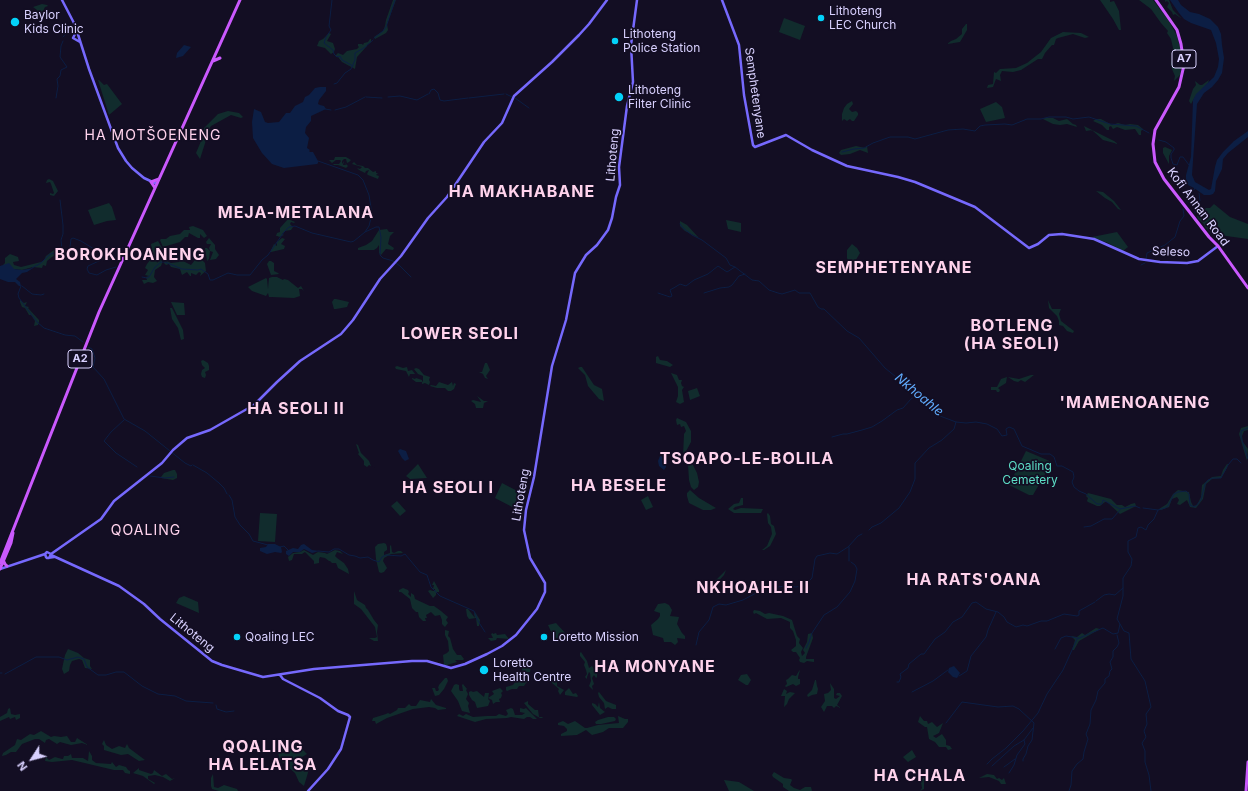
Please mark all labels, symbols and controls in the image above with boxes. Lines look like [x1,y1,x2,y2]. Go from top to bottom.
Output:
place label: Lithoteng LEC Church [829,4,896,32]
place label: Baylor Kids Clinic [24,8,84,36]
marker: Lithoteng LEC Church [816,13,826,23]
marker: Baylor Kids Clinic [9,16,21,28]
place label: Lithoteng Police Station [623,27,700,55]
marker: Lithoteng Police Station [610,36,620,46]
street label: Semphetenyane [741,47,769,139]
road number: A7 [1172,50,1196,68]
place label: Lithoteng Filter Clinic [628,83,691,111]
marker: Lithoteng Filter Clinic [613,91,625,103]
district label: HA MOTŠOENENG [84,128,222,144]
street label: Lithoteng [604,128,622,182]
street label: Kofi Annan Road [1164,165,1232,249]
district label: HA MAKHABANE [449,182,595,202]
district label: MEJA-METALANA [218,203,374,223]
street label: Seleso [1152,244,1190,260]
district label: BOROKHOANENG [55,245,205,265]
district label: SEMPHETENYANE [815,258,973,278]
district label: BOTLENG (HA SEOLI) [964,316,1060,354]
district label: LOWER SEOLI [401,324,519,344]
road number: A2 [68,350,92,368]
water label: Nkhoahle [891,370,947,420]
district label: 'MAMENOANENG [1060,393,1210,413]
district label: HA SEOLI II [247,399,345,419]
district label: TSOAPO-LE-BOLILA [660,449,834,469]
park label: Qoaling Cemetery [1002,459,1058,487]
street label: Lithoteng [509,468,533,522]
district label: HA BESELE [571,476,667,496]
district label: HA SEOLI I [402,478,494,498]
district label: QOALING [111,523,181,539]
district label: HA RATS'OANA [906,570,1042,590]
district label: NKHOAHLE II [696,578,810,598]
street label: Lithoteng [167,611,217,655]
place label: Qoaling LEC [245,630,315,644]
place label: Loretto Mission [552,630,639,644]
marker: Qoaling LEC [232,632,242,642]
marker: Loretto Mission [539,632,549,642]
place label: Loretto Health Centre [493,656,571,684]
district label: HA MONYANE [594,657,716,677]
marker: Loretto Health Centre [478,664,490,676]
district label: QOALING HA LELATSA [209,737,317,775]
north arrow [12,739,52,779]
text: N [14,759,30,774]
district label: HA CHALA [874,766,966,786]

